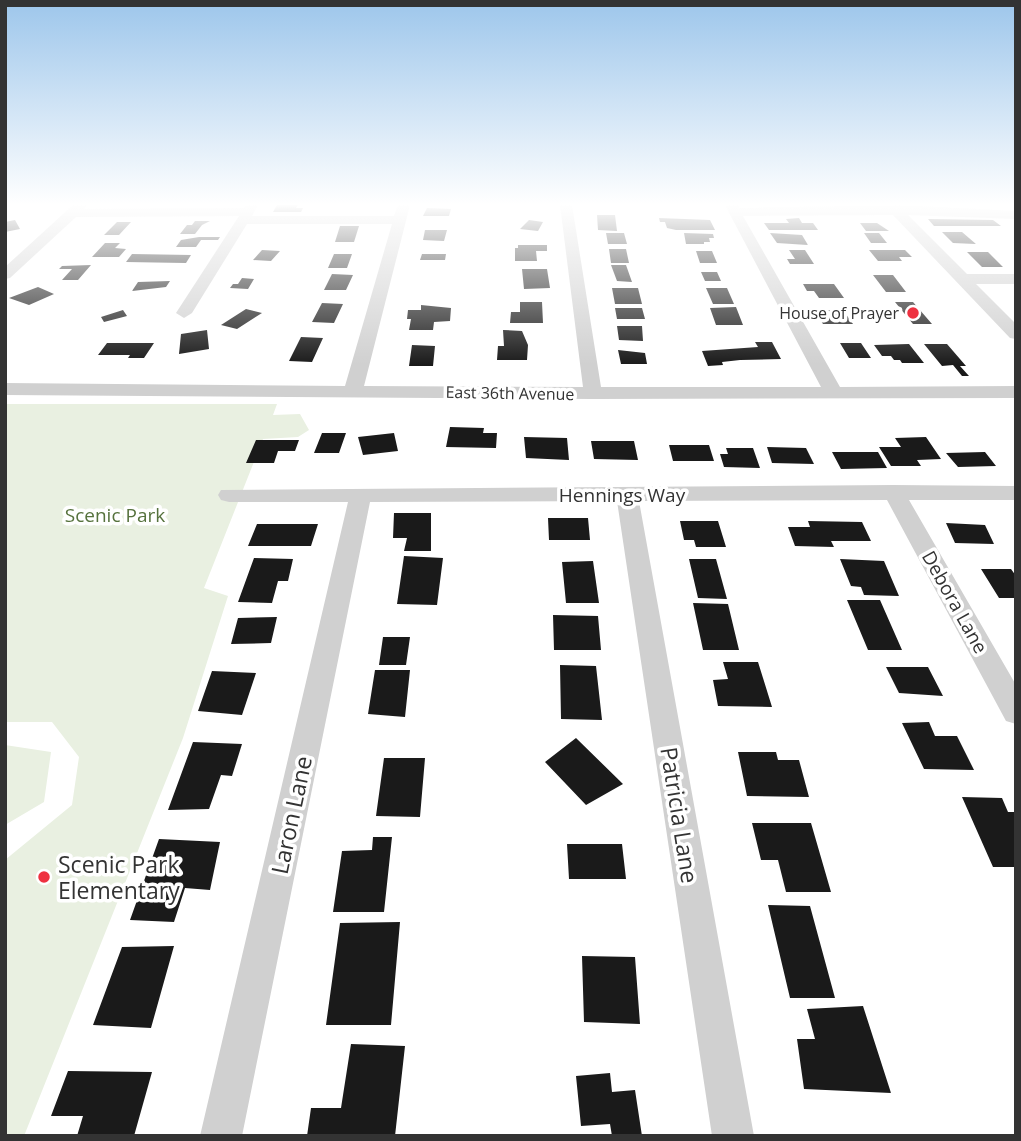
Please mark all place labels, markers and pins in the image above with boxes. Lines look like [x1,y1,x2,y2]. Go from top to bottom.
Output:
place label: House of Prayer [779,302,899,324]
marker: House of Prayer [905,305,921,321]
place label: Scenic Park Elementary [58,848,180,906]
marker: Scenic Park Elementary [36,869,52,885]

